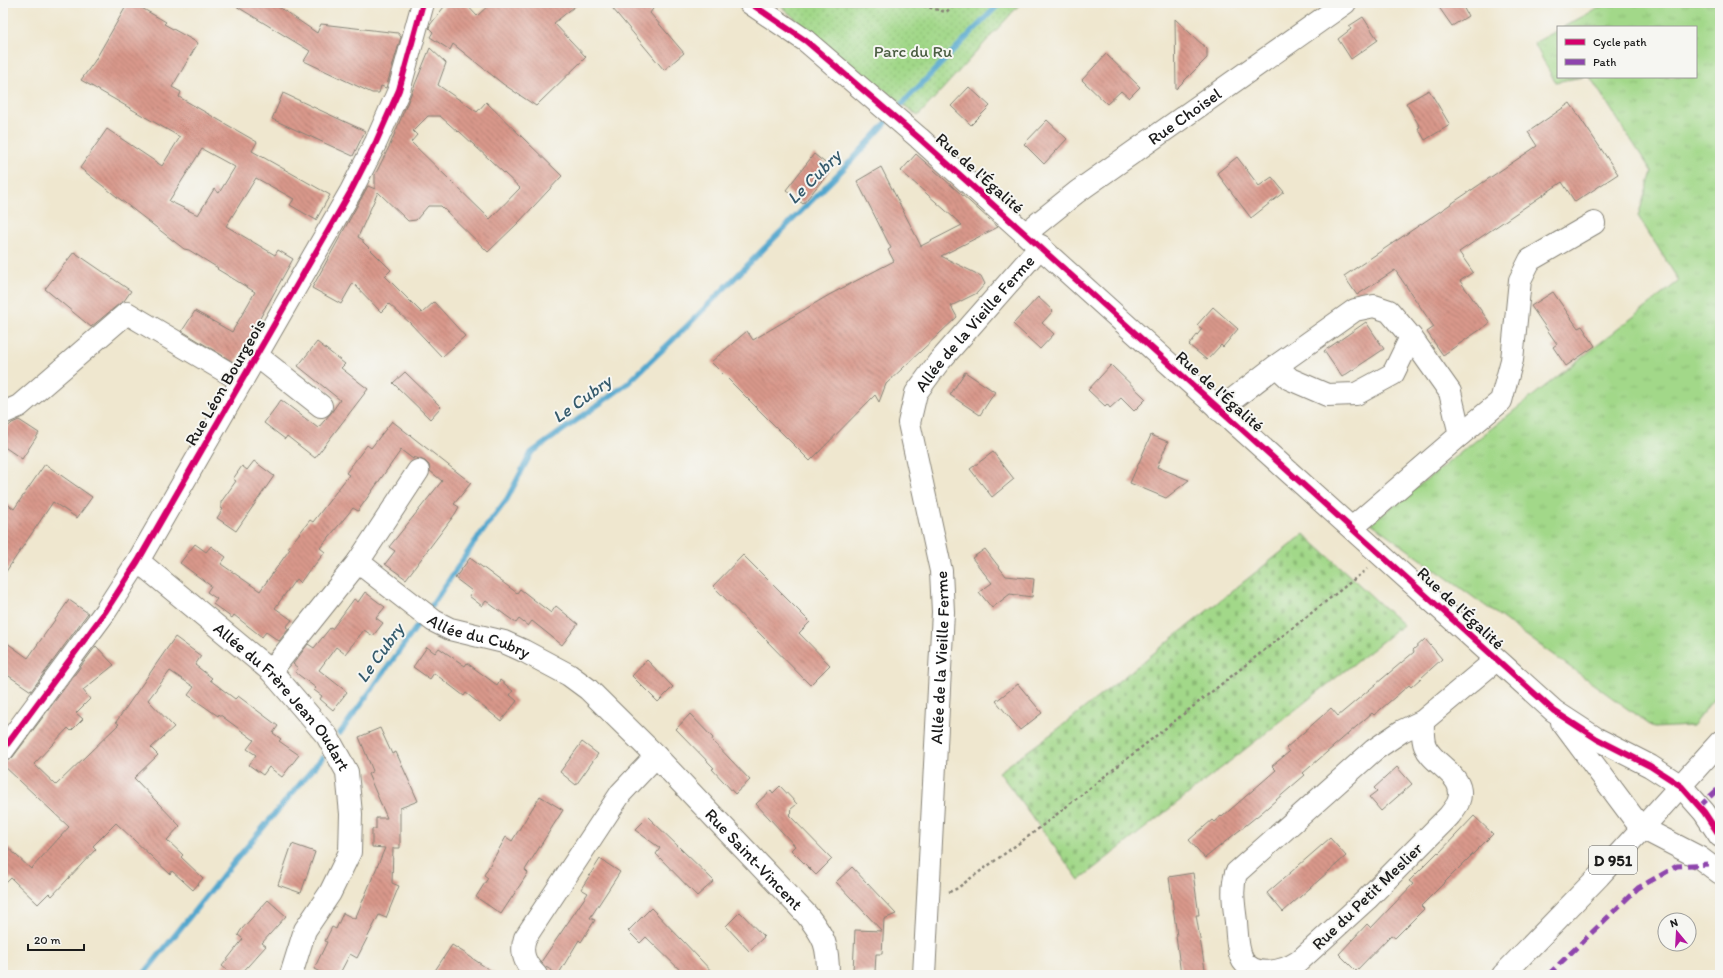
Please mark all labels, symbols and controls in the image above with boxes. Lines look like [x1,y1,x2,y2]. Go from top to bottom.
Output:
legend [1557,26,1697,78]
text: Cycle path [1593,35,1647,49]
park label: Parc du Ru [874,41,953,61]
text: Path [1593,55,1616,69]
street label: Rue Choisel [1144,83,1225,149]
street label: Rue de l'Égalité [932,128,1028,218]
water label: Le Cubry [782,144,847,209]
street label: Allée de la Vieille Ferme [911,251,1039,395]
street label: Rue Léon Bourgeois [180,315,270,449]
street label: Rue de l'Égalité [1172,346,1268,436]
water label: Le Cubry [548,369,618,428]
street label: Rue de l'Égalité [1413,563,1509,653]
street label: Allée de la Vieille Ferme [926,570,953,745]
street label: Allée du Cubry [423,610,534,663]
water label: Le Cubry [351,617,410,687]
street label: Allée du Frère Jean Oudart [210,618,354,774]
street label: Rue Saint-Vincent [701,804,807,914]
street label: Rue du Petit Meslier [1308,838,1427,954]
road number: D 951 [1589,846,1637,874]
north arrow [1657,912,1697,952]
text: N [1669,916,1680,930]
scale bar [28,926,84,952]
text: 20 m [34,933,61,947]

